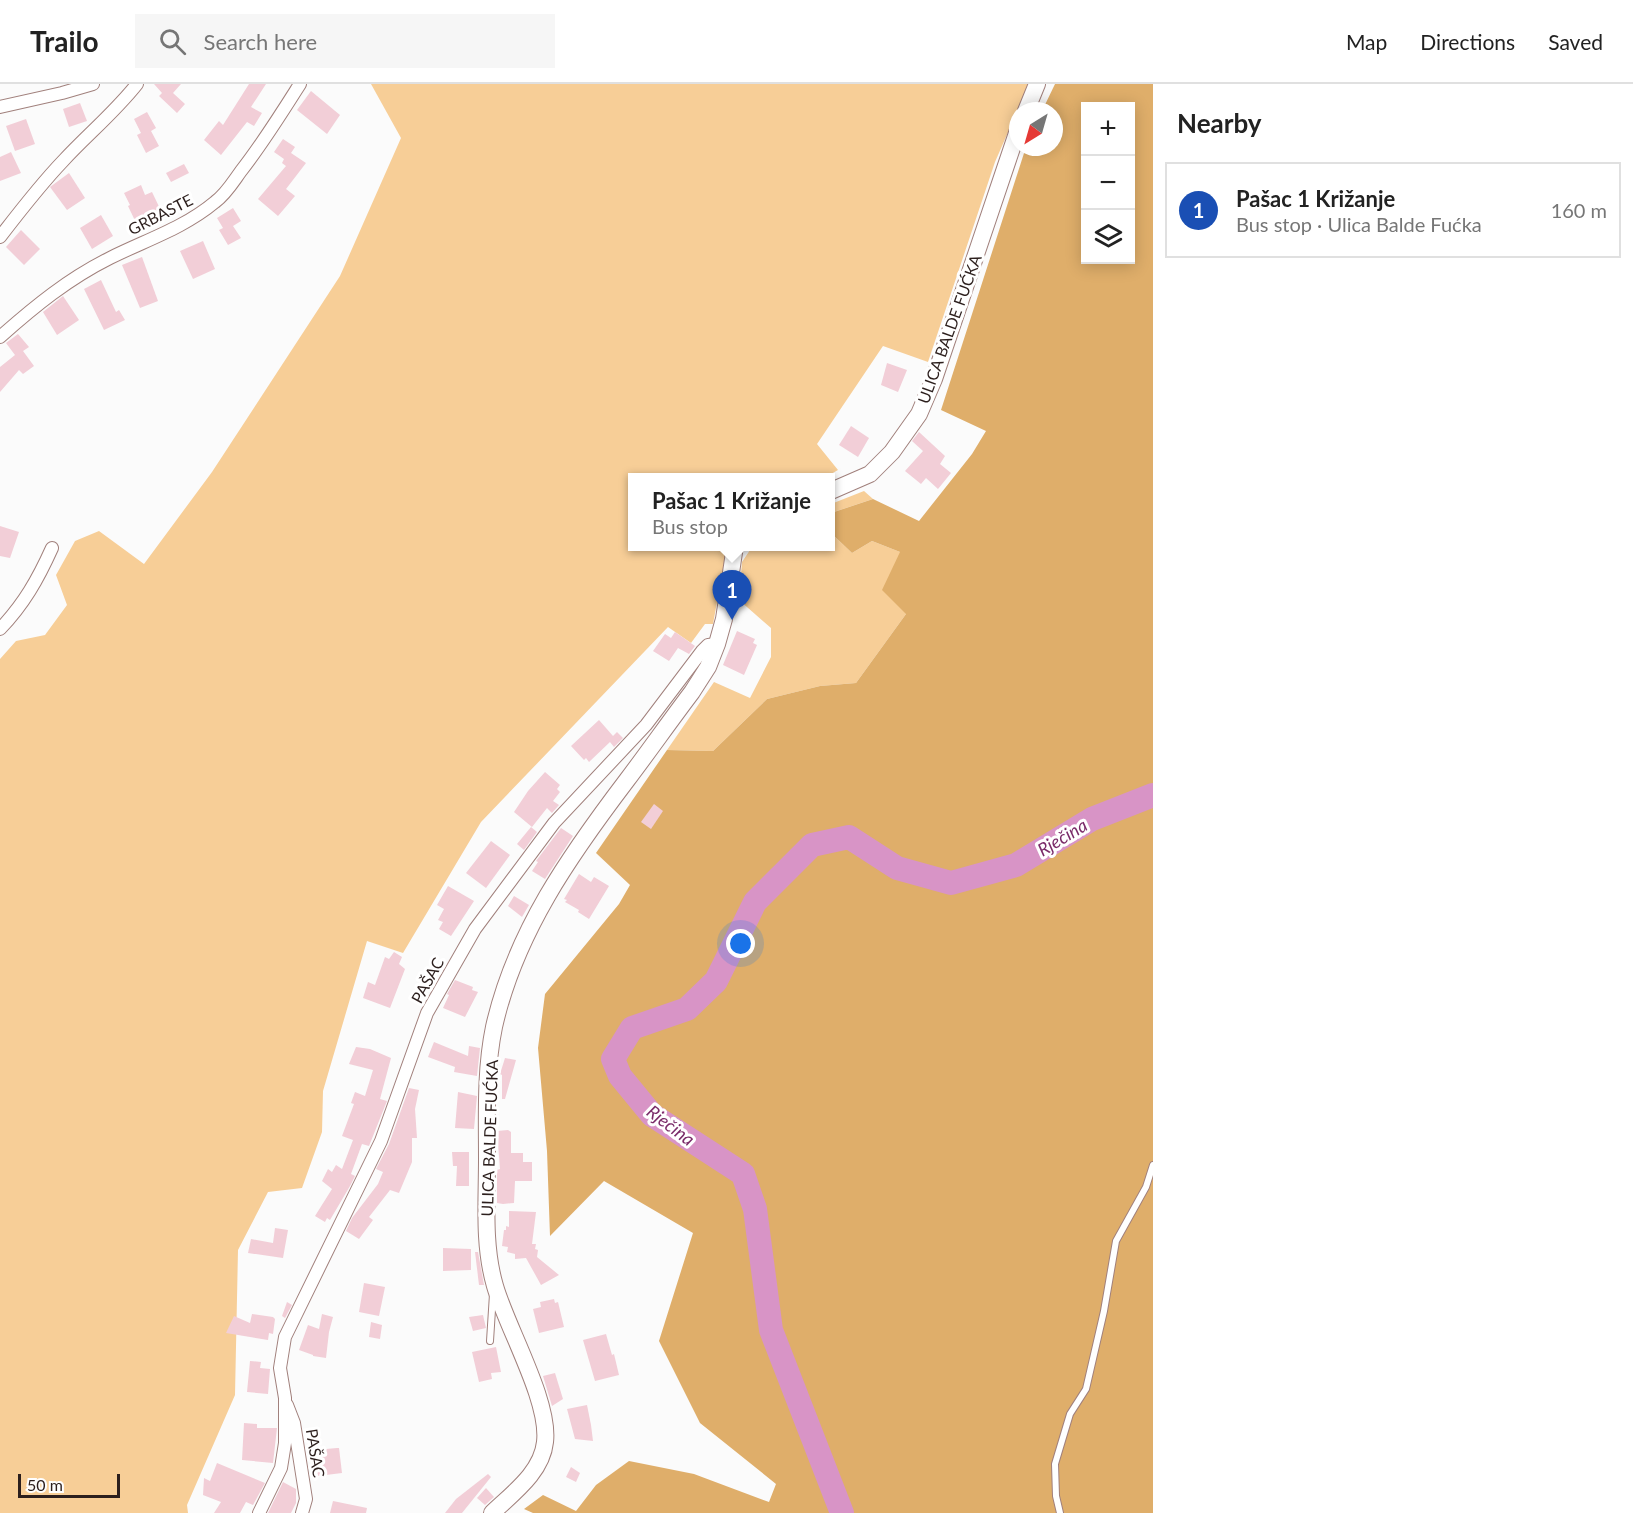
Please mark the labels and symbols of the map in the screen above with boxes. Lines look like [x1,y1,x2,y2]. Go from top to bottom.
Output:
north arrow [1009,102,1063,156]
street label: GRBASTE [124,190,196,238]
street label: ULICA BALDE FUĆKA [913,252,985,406]
pin: 1 [712,570,752,620]
water label: Rječina [1033,814,1091,860]
your location [726,929,755,958]
street label: PAŠAC [407,954,447,1006]
street label: ULICA BALDE FUĆKA [477,1059,501,1217]
water label: Rječina [643,1100,699,1150]
street label: PAŠAC [303,1427,329,1479]
scale bar [18,1471,120,1498]

